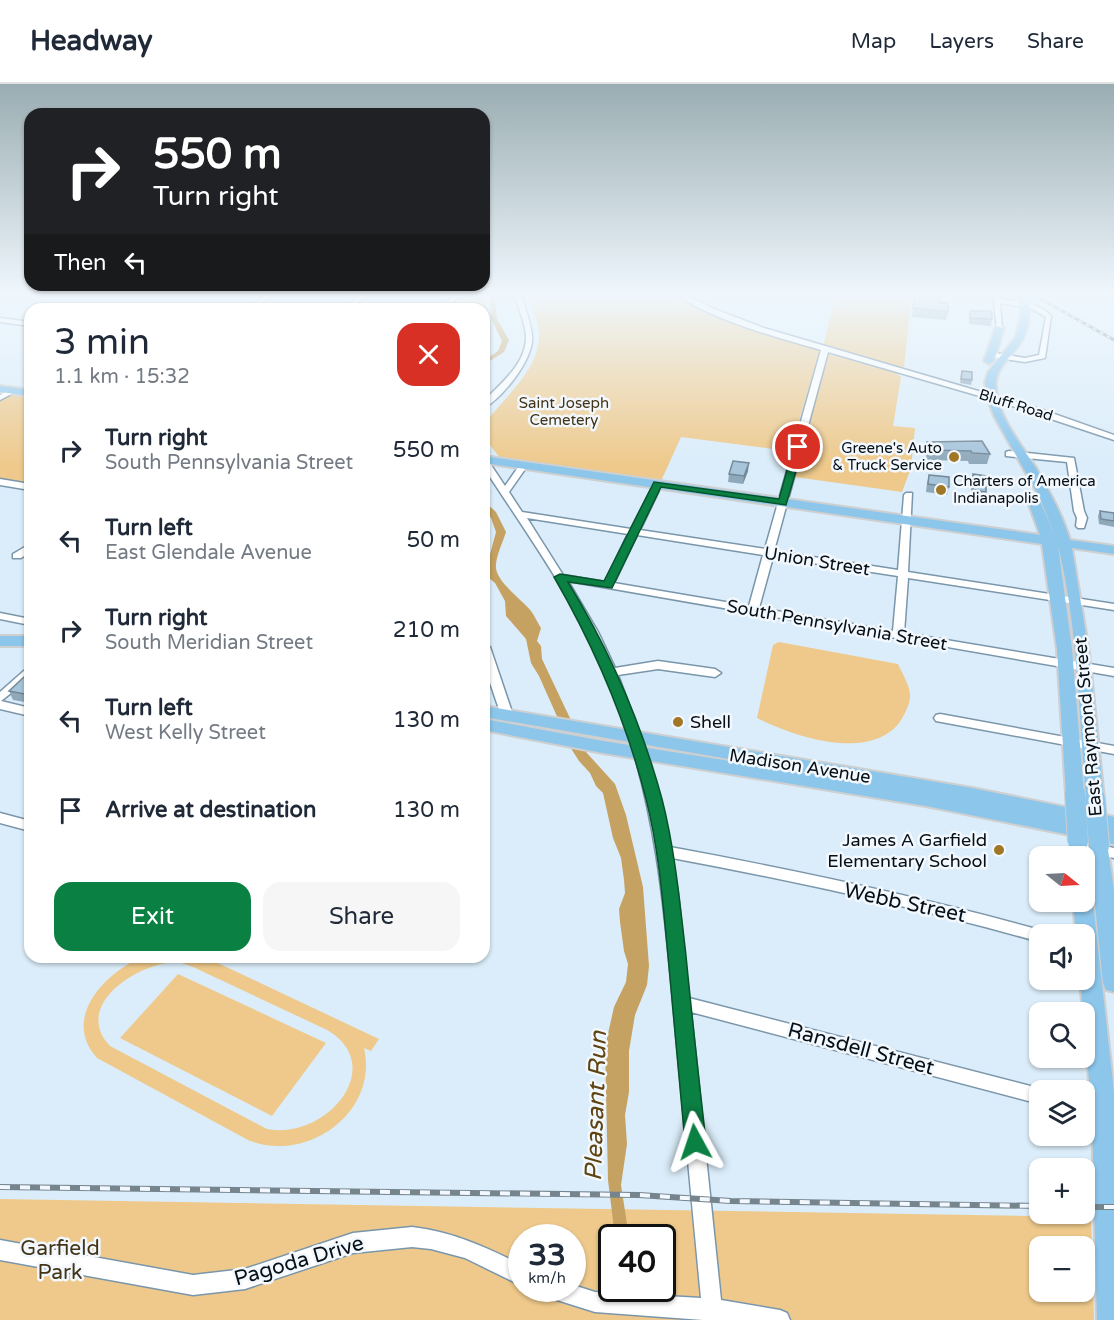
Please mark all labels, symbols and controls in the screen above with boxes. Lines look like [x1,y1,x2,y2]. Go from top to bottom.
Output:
text: Headway [30,24,153,58]
text: Map [851,29,896,54]
text: Layers [929,29,994,54]
text: Share [1027,29,1084,54]
text: 550 m [153,129,282,180]
icon: right [54,132,132,210]
text: Turn right [153,180,279,213]
icon: left [119,246,152,279]
text: Then [54,250,107,276]
text: 3 min [54,321,150,364]
button: close [397,323,460,386]
text: 1.1 km · 15:32 [54,365,190,389]
street label: Bluff Road [977,385,1055,425]
park label: Saint Joseph Cemetery [519,394,609,429]
pin [772,421,823,472]
text: Turn right [105,425,207,451]
icon: arrive [781,430,814,463]
icon: right [54,434,87,467]
text: 550 m [393,437,460,463]
place label: Greene's Auto & Truck Service [832,439,942,474]
marker: Greene's Auto & Truck Service [947,450,961,464]
text: South Pennsylvania Street [105,451,353,475]
place label: Charters of America Indianapolis [953,472,1096,507]
marker: Charters of America Indianapolis [934,483,948,497]
text: Turn left [105,515,193,541]
icon: left [54,524,87,557]
text: 50 m [406,527,460,553]
text: East Glendale Avenue [105,541,312,565]
street label: Union Street [763,542,872,580]
street label: South Pennsylvania Street [725,595,949,655]
text: Turn right [105,605,207,631]
icon: right [54,614,87,647]
text: 210 m [393,617,460,643]
text: South Meridian Street [105,631,313,655]
street label: East Raymond Street [1069,636,1107,818]
text: Turn left [105,695,193,721]
icon: left [54,704,87,737]
text: 130 m [393,707,460,733]
place label: Shell [690,711,731,733]
marker: Shell [671,715,685,729]
text: West Kelly Street [105,721,266,745]
street label: Madison Avenue [728,744,872,788]
icon: arrive [54,794,87,827]
text: Arrive at destination [105,797,316,823]
text: 130 m [393,797,460,823]
place label: James A Garfield Elementary School [827,829,987,872]
marker: James A Garfield Elementary School [992,843,1006,857]
north arrow [1029,846,1095,912]
map controls [1029,846,1095,1302]
street label: Webb Street [842,878,968,928]
button: Exit [54,882,251,951]
button: Share [263,882,460,951]
button: sound [1029,924,1095,990]
button: search [1029,1002,1095,1068]
street label: Ransdell Street [785,1017,937,1081]
water label: Pleasant Run [579,1029,613,1182]
button: layers [1029,1080,1095,1146]
position arrow [663,1110,727,1174]
button: + [1029,1158,1095,1224]
speed limit sign: 40 [598,1224,676,1302]
street label: Pagoda Drive [231,1231,367,1291]
park label: Garfield Park [20,1236,100,1285]
button: − [1029,1236,1095,1302]
text: 33 [528,1237,566,1274]
text: km/h [528,1269,566,1287]

